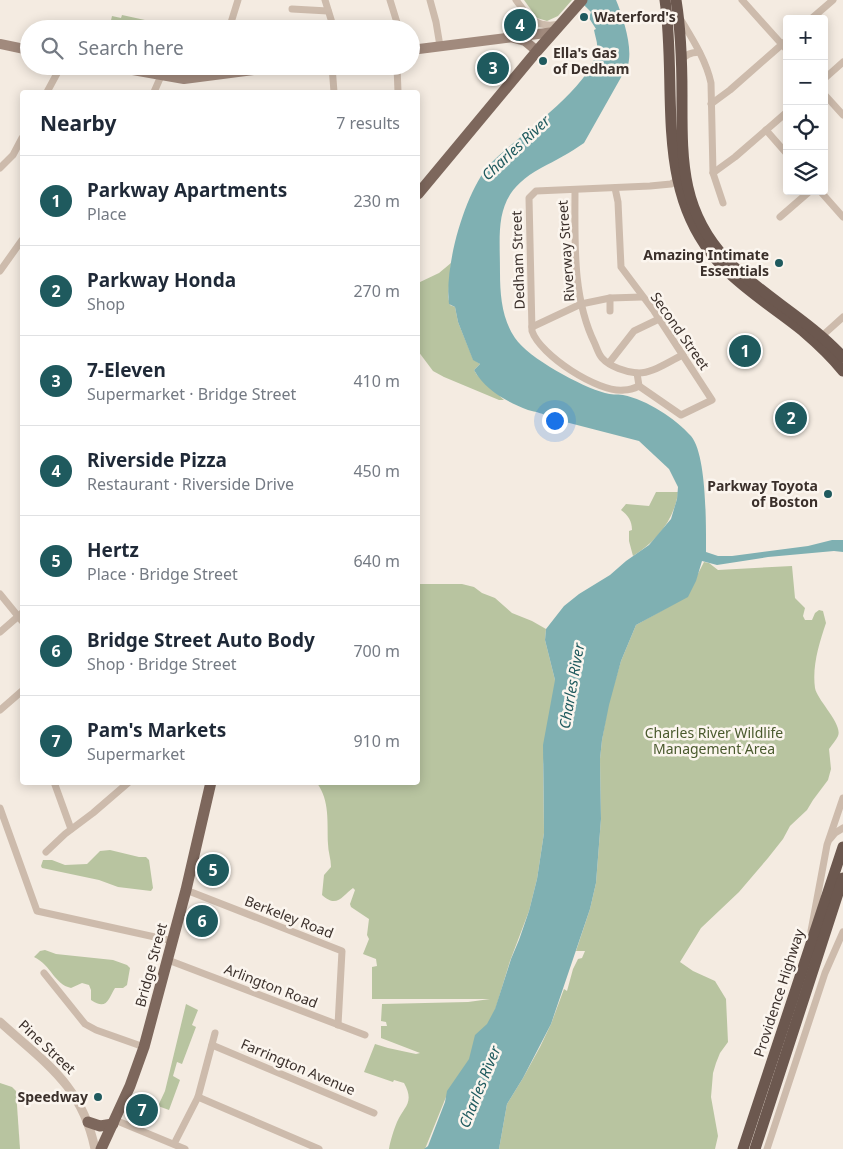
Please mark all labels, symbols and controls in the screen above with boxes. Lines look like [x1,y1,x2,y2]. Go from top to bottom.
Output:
pin: 4 [504,6,536,44]
place label: Waterford's [594,7,676,26]
marker: Waterford's [578,11,590,23]
map controls [783,15,828,195]
button: + [783,15,828,60]
search box [20,20,420,75]
icon: search [38,34,66,62]
text: Search here [78,35,184,61]
place label: Ella's Gas of Dedham [553,43,629,78]
pin: 3 [477,49,509,87]
marker: Ella's Gas of Dedham [537,55,549,67]
button: − [783,60,828,105]
button: locate [783,105,828,150]
text: Nearby [40,109,116,137]
water label: Charles River [477,110,555,184]
text: 7 results [336,112,400,134]
button: layers [783,150,828,195]
text: Parkway Apartments [87,177,287,203]
text: 1 [51,190,61,212]
text: 230 m [353,190,400,212]
street label: Riverway Street [552,200,579,302]
text: Place [87,203,127,225]
street label: Dedham Street [506,210,529,310]
place label: Amazing Intimate Essentials [643,245,769,280]
marker: Amazing Intimate Essentials [773,257,785,269]
text: Parkway Honda [87,267,236,293]
text: 2 [51,280,61,302]
text: 270 m [353,280,400,302]
street label: Second Street [647,288,714,373]
text: Shop [87,293,125,315]
pin: 1 [729,332,761,370]
text: 7-Eleven [87,357,166,383]
text: 3 [51,370,61,392]
text: 410 m [353,370,400,392]
text: Supermarket · Bridge Street [87,383,296,405]
pin: 2 [775,399,807,437]
your location [542,408,568,434]
text: Riverside Pizza [87,447,227,473]
text: 4 [51,460,61,482]
text: 450 m [353,460,400,482]
text: Restaurant · Riverside Drive [87,473,294,495]
place label: Parkway Toyota of Boston [707,476,818,511]
marker: Parkway Toyota of Boston [822,488,834,500]
text: Hertz [87,537,139,563]
text: 5 [51,550,61,572]
text: 640 m [353,550,400,572]
text: Place · Bridge Street [87,563,238,585]
text: Bridge Street Auto Body [87,627,315,653]
text: 6 [51,640,61,662]
text: 700 m [353,640,400,662]
water label: Charles River [554,640,589,730]
text: Shop · Bridge Street [87,653,236,675]
text: Pam's Markets [87,717,226,743]
park label: Charles River Wildlife Management Area [645,723,783,758]
text: 7 [51,730,61,752]
text: 910 m [353,730,400,752]
text: Supermarket [87,743,185,765]
pin: 5 [197,851,229,889]
street label: Berkeley Road [242,891,336,942]
pin: 6 [186,902,218,940]
street label: Bridge Street [130,921,171,1009]
street label: Providence Highway [749,926,808,1059]
street label: Arlington Road [222,959,321,1012]
street label: Pine Street [15,1015,80,1078]
street label: Farrington Avenue [238,1034,358,1099]
water label: Charles River [454,1042,505,1131]
place label: Speedway [18,1087,88,1106]
marker: Speedway [92,1091,104,1103]
pin: 7 [126,1091,158,1129]

